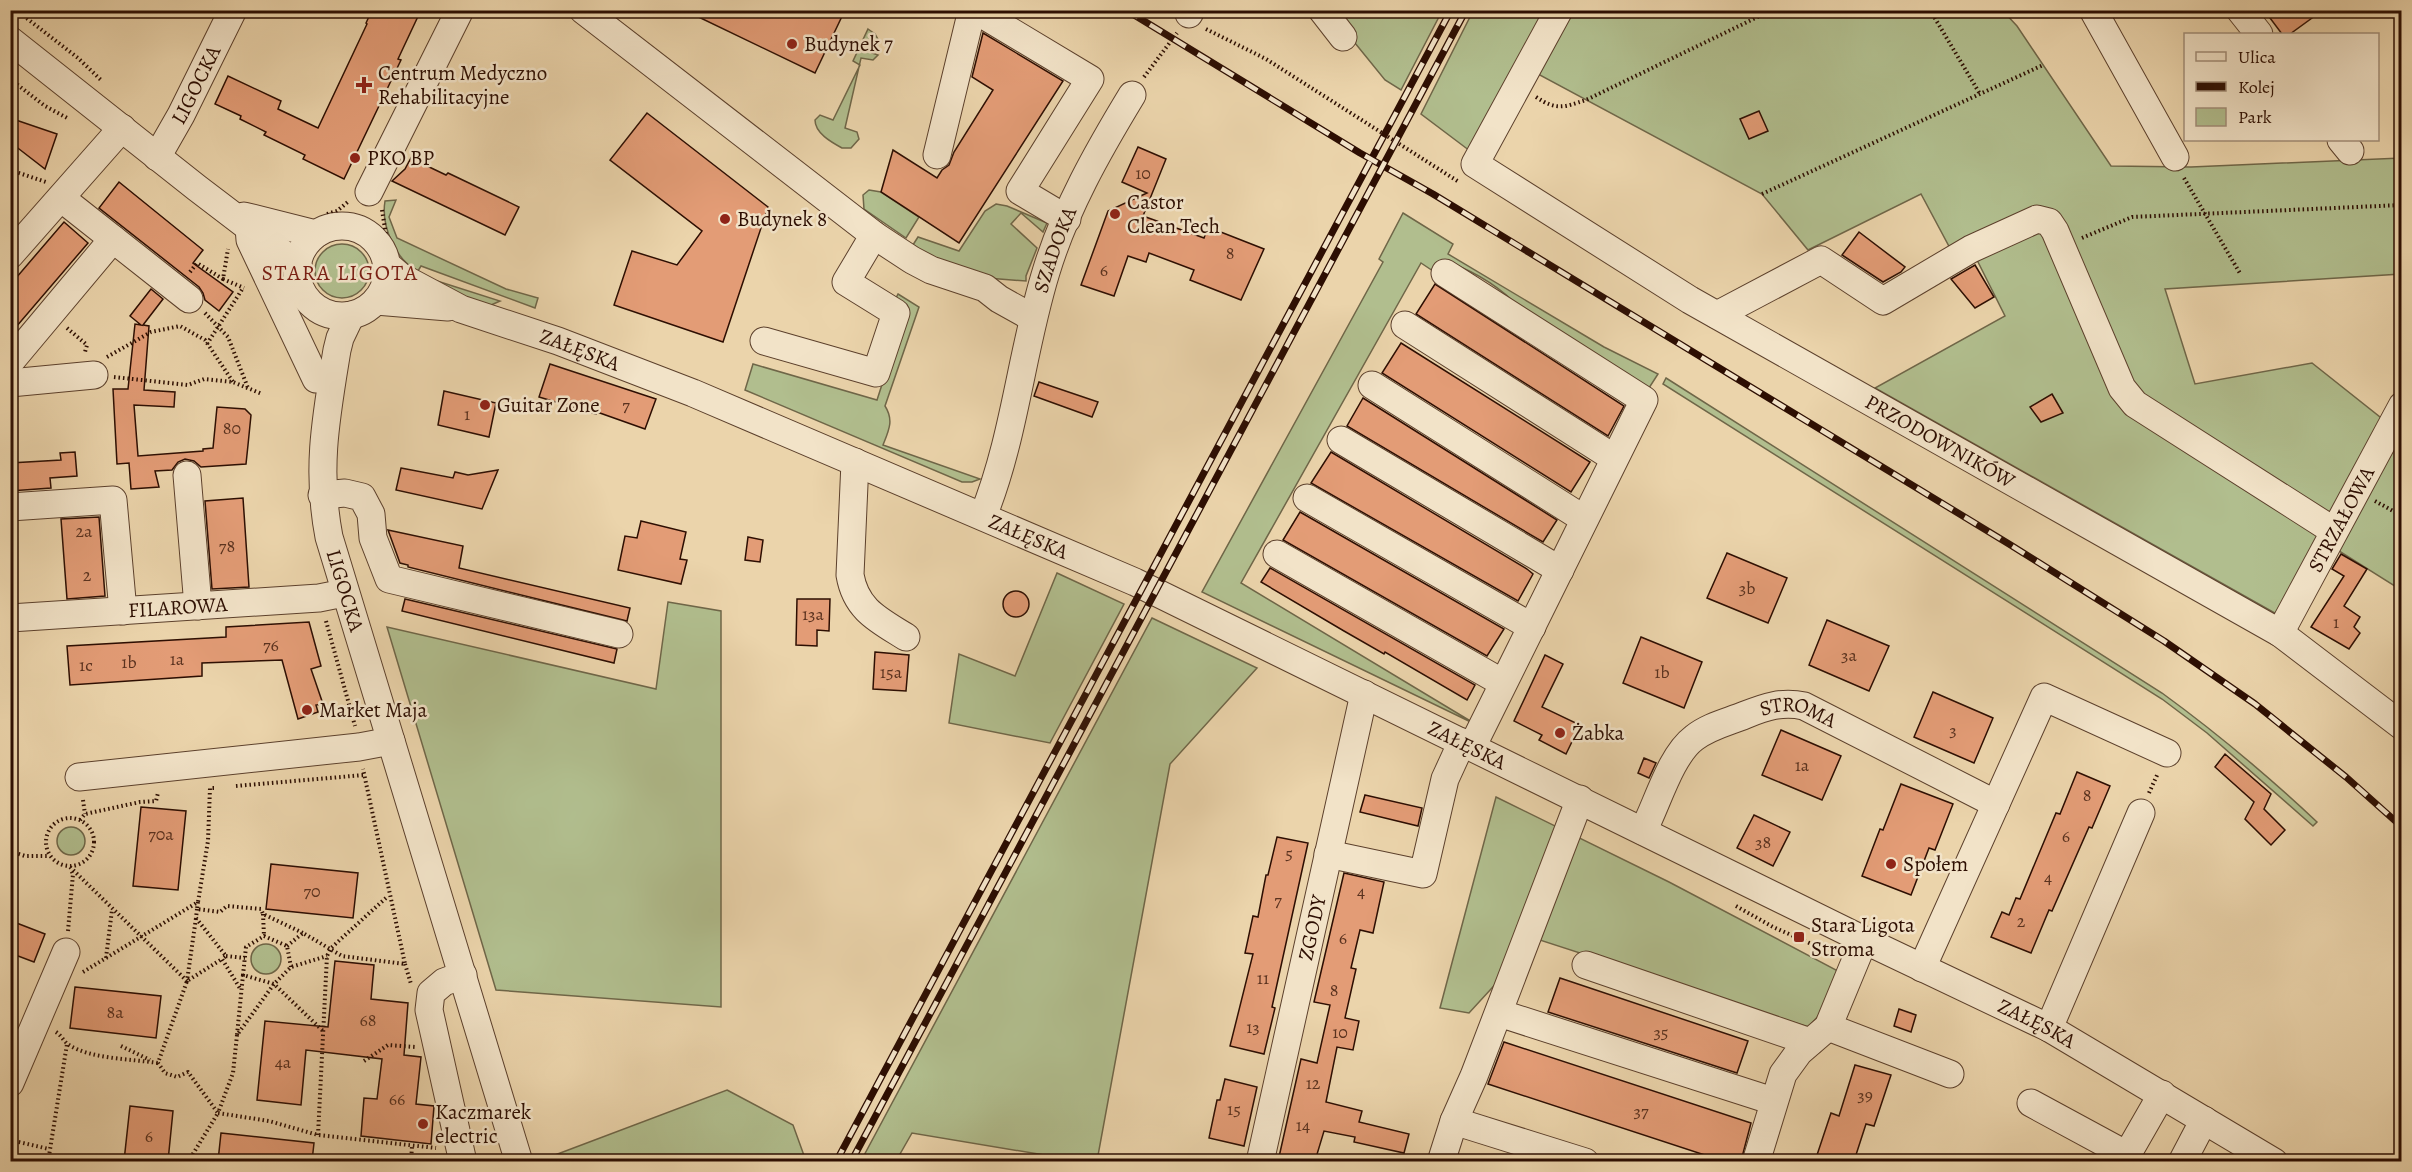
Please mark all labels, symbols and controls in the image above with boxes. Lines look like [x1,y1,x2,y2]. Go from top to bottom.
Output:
place label: Budynek 7 [804,30,893,58]
legend [2184,33,2379,141]
marker: Budynek 7 [785,37,799,51]
street label: LIGOCKA [165,40,228,130]
text: Ulica [2238,45,2276,69]
place label: Centrum Medyczno Rehabilitacyjne [378,59,547,111]
text: Kolej [2238,75,2275,99]
marker: Centrum Medyczno Rehabilitacyjne [355,76,373,94]
text: Park [2238,105,2272,129]
place label: PKO BP [367,144,435,172]
marker: PKO BP [348,151,362,165]
house number: 10 [1135,161,1151,185]
place label: Castor Clean Tech [1127,188,1220,240]
street label: SZADOKA [1027,202,1083,296]
place label: Budynek 8 [737,205,827,233]
marker: Castor Clean Tech [1108,207,1122,221]
marker: Budynek 8 [718,212,732,226]
house number: 8 [1226,241,1234,265]
district label: STARA LIGOTA [261,258,419,288]
house number: 6 [1100,258,1108,282]
street label: ZAŁĘSKA [536,322,625,378]
street label: PRZODOWNIKÓW [1860,388,2021,495]
place label: Guitar Zone [497,391,600,419]
house number: 7 [622,393,630,417]
marker: Guitar Zone [478,398,492,412]
house number: 1 [464,402,470,426]
house number: 80 [223,416,241,440]
street label: STRZAŁOWA [2301,461,2381,577]
street label: ZAŁĘSKA [984,507,1073,566]
house number: 2a [76,519,93,543]
house number: 78 [219,534,235,558]
street label: LIGOCKA [320,546,371,636]
house number: 2 [83,563,92,587]
house number: 3b [1739,576,1755,600]
street label: FILAROWA [127,590,229,624]
house number: 13a [802,602,825,626]
house number: 1 [2333,610,2339,634]
house number: 76 [263,633,279,657]
house number: 3a [1841,643,1858,667]
house number: 1a [170,647,185,671]
house number: 1b [121,650,137,674]
house number: 1c [79,653,93,677]
house number: 15a [880,660,903,684]
house number: 1b [1654,660,1670,684]
street label: STROMA [1756,690,1842,735]
place label: Market Maja [319,696,428,724]
marker: Market Maja [300,703,314,717]
street label: ZAŁĘSKA [1423,714,1512,777]
house number: 3 [1949,718,1957,742]
place label: Żabka [1572,719,1624,747]
marker: Żabka [1553,726,1567,740]
house number: 1a [1795,753,1810,777]
house number: 8 [2083,783,2091,807]
house number: 70a [148,822,174,846]
house number: 6 [2062,824,2070,848]
house number: 38 [1755,830,1771,854]
house number: 5 [1285,841,1293,865]
place label: Społem [1903,850,1968,878]
marker: Społem [1884,857,1898,871]
house number: 4 [2044,865,2052,889]
house number: 70 [303,879,321,903]
house number: 4 [1357,879,1365,903]
house number: 7 [1274,888,1282,912]
street label: ZGODY [1291,892,1333,963]
house number: 2 [2017,909,2026,933]
place label: Stara Ligota Stroma [1811,911,1915,963]
house number: 6 [1339,926,1347,950]
marker: Stara Ligota Stroma [1792,930,1806,944]
house number: 11 [1257,966,1269,990]
house number: 8 [1330,978,1338,1002]
street label: ZAŁĘSKA [1993,992,2082,1055]
house number: 8a [106,1000,124,1024]
house number: 68 [359,1008,377,1032]
house number: 13 [1246,1015,1260,1039]
house number: 10 [1332,1020,1348,1044]
house number: 35 [1653,1020,1669,1044]
house number: 4a [275,1050,292,1074]
house number: 12 [1306,1071,1321,1095]
house number: 39 [1857,1083,1873,1107]
house number: 66 [389,1087,405,1111]
house number: 15 [1227,1097,1241,1121]
place label: Kaczmarek electric [435,1098,532,1150]
house number: 37 [1633,1099,1649,1123]
house number: 14 [1296,1113,1310,1137]
marker: Kaczmarek electric [416,1117,430,1131]
house number: 6 [145,1124,153,1148]

